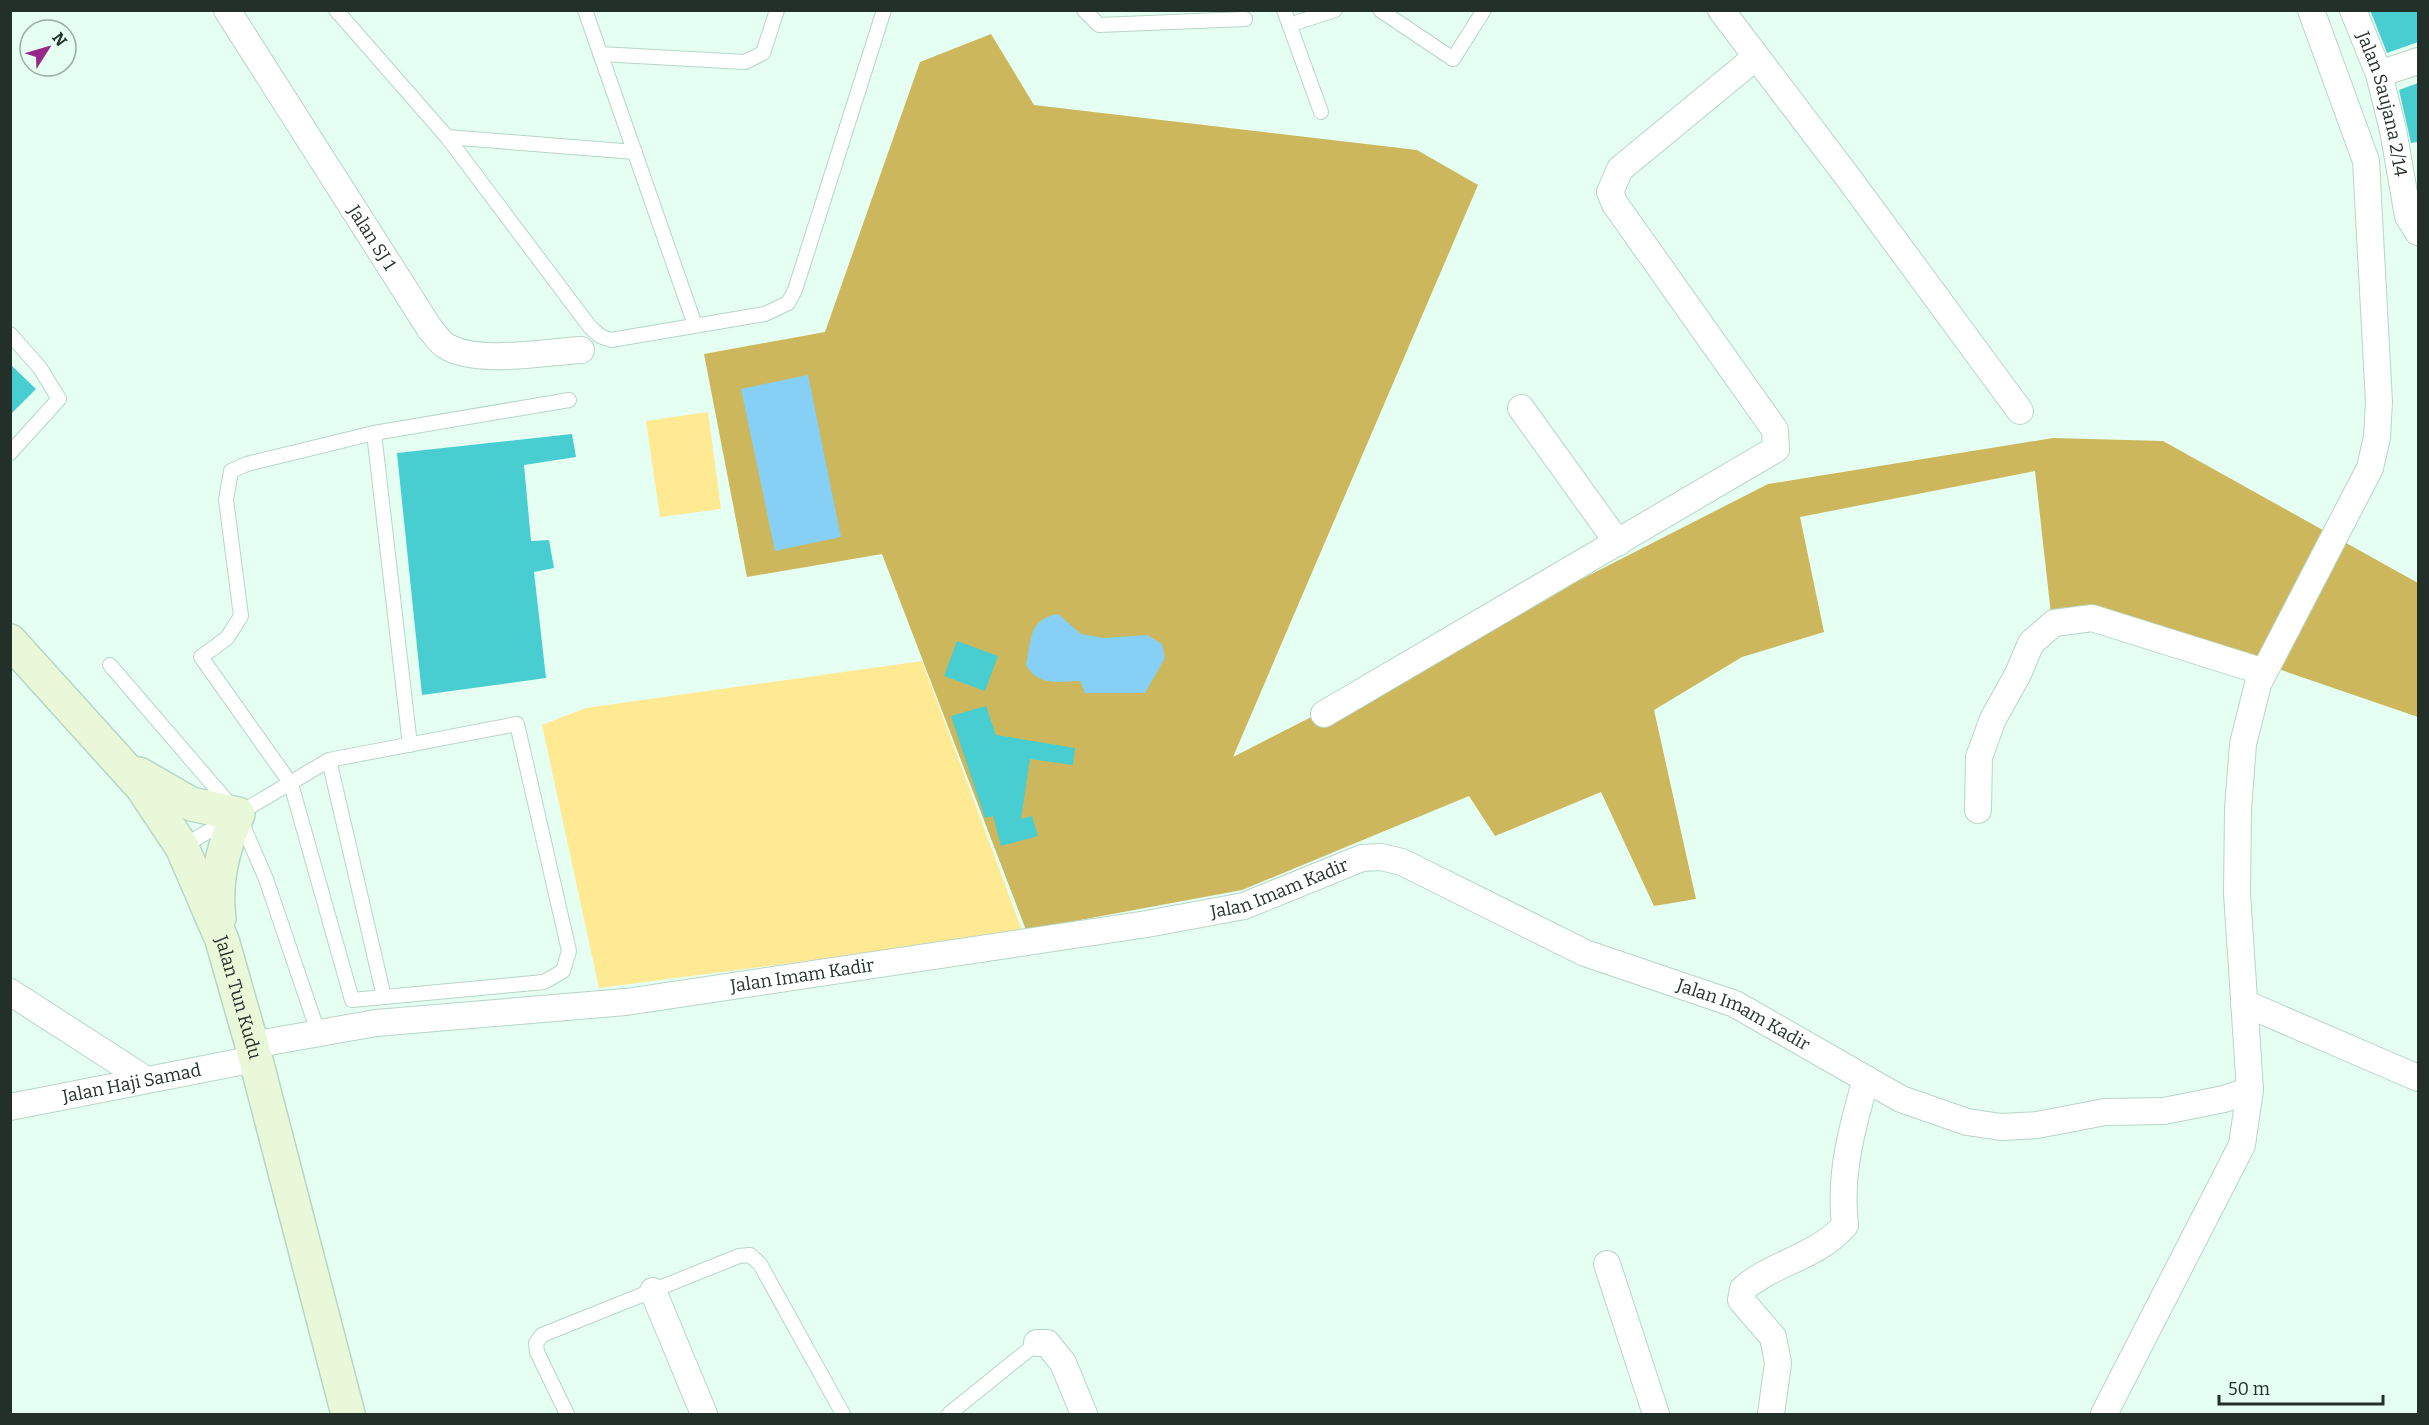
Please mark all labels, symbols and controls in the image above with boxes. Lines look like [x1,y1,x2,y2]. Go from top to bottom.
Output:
north arrow [18,18,78,78]
street label: Jalan Saujana 2/14 [2352,27,2412,179]
text: N [48,29,71,50]
street label: Jalan SJ 1 [343,200,401,275]
street label: Jalan Imam Kadir [1208,854,1351,923]
street label: Jalan Tun Kudu [210,931,266,1061]
street label: Jalan Imam Kadir [728,954,876,997]
street label: Jalan Imam Kadir [1673,974,1814,1056]
street label: Jalan Haji Samad [59,1059,203,1108]
scale bar [2219,1368,2382,1406]
text: 50 m [2228,1378,2270,1400]

